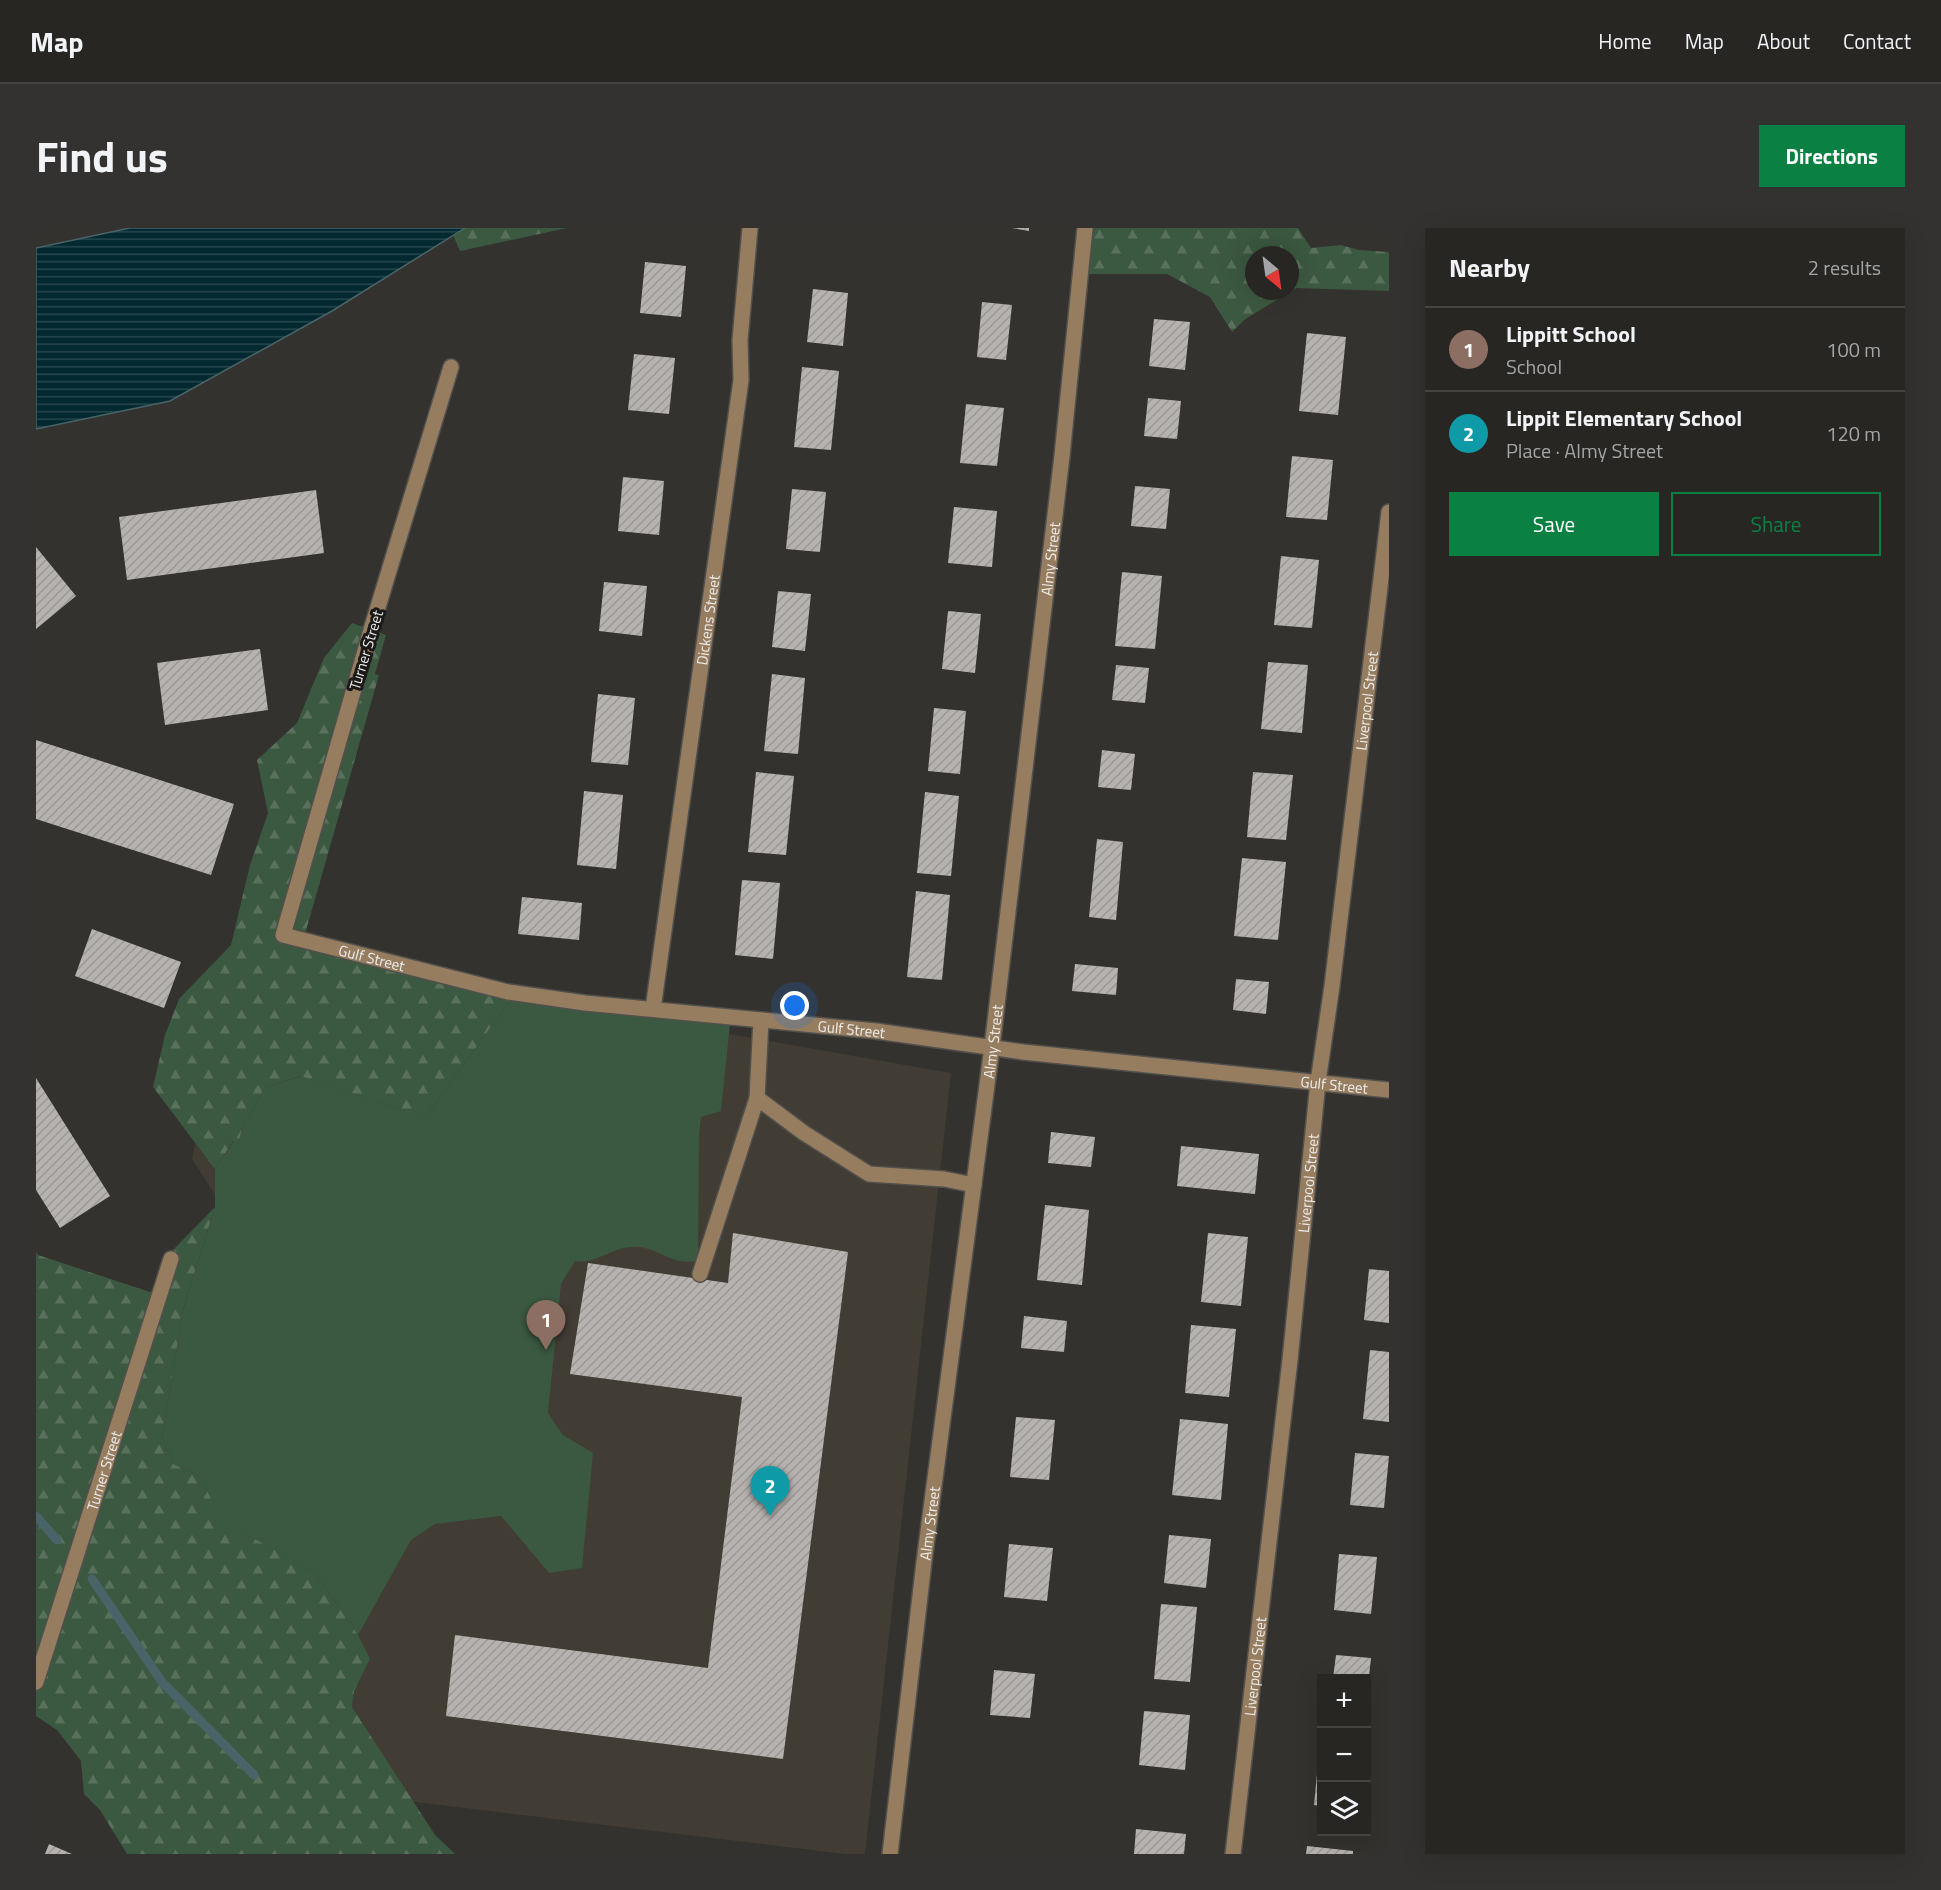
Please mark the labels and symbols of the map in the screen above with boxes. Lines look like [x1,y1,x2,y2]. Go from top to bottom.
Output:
north arrow [1245,246,1299,300]
street label: Almy Street [1034,520,1066,597]
street label: Dickens Street [690,572,725,667]
street label: Turner Street [343,606,389,693]
street label: Liverpool Street [1349,649,1384,752]
street label: Gulf Street [336,938,408,977]
your location [780,991,809,1020]
street label: Almy Street [976,1003,1009,1080]
street label: Gulf Street [817,1014,888,1044]
street label: Gulf Street [1299,1069,1370,1099]
street label: Liverpool Street [1291,1132,1324,1234]
pin: 1 [526,1300,566,1350]
street label: Turner Street [80,1427,127,1513]
pin: 2 [750,1466,790,1516]
street label: Almy Street [913,1484,945,1562]
street label: Liverpool Street [1238,1615,1272,1717]

